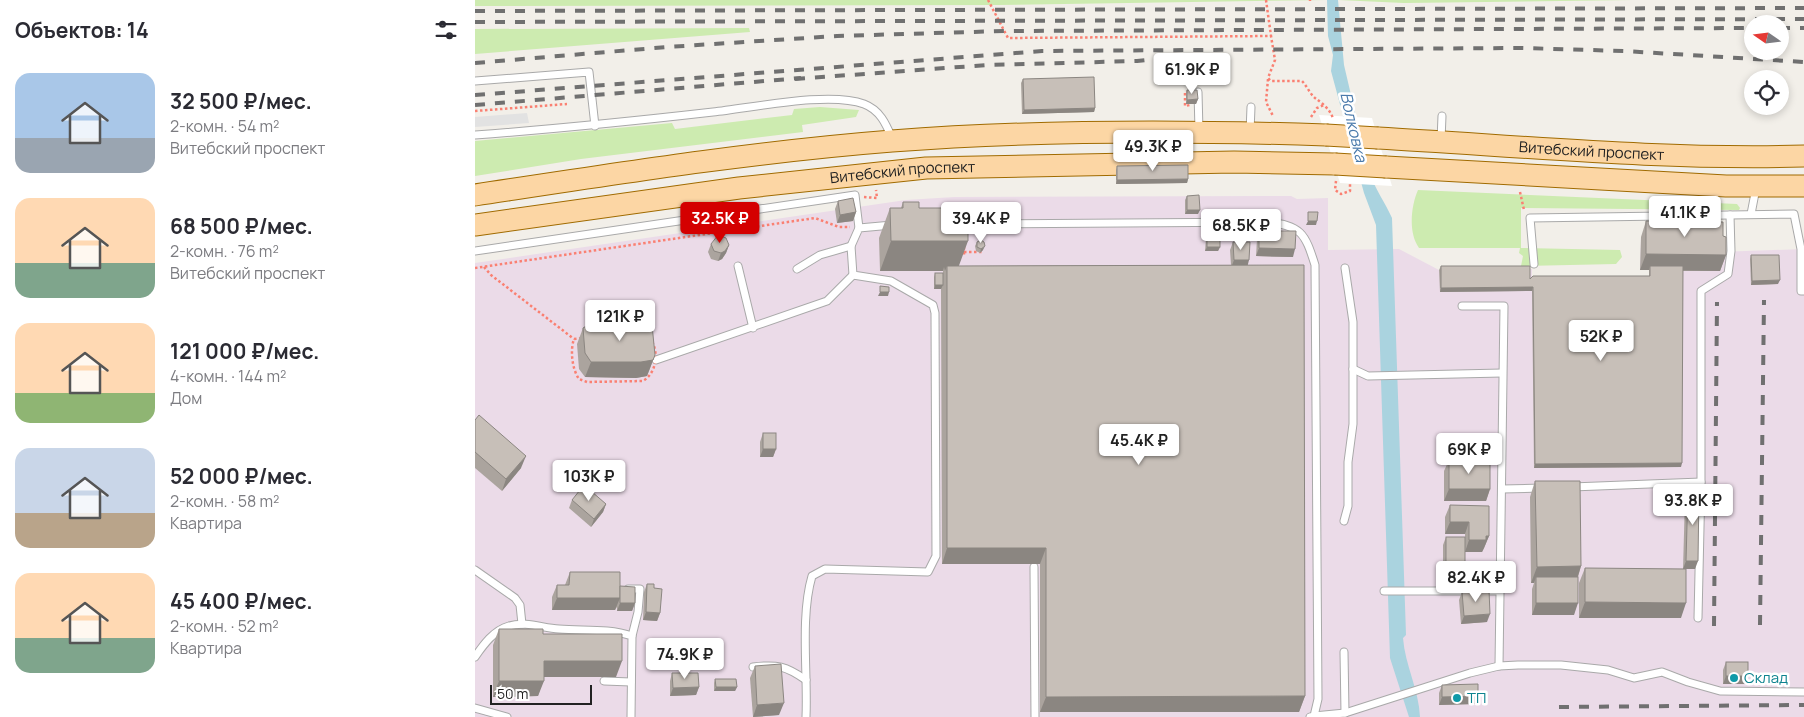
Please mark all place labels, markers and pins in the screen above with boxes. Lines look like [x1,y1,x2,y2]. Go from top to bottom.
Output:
pin: 61.9K ₽ [1146,52,1238,95]
pin: 49.3K ₽ [1107,130,1199,172]
pin: 41.1K ₽ [1639,196,1731,238]
pin: 32.5K ₽ [674,202,766,244]
pin: 39.4K ₽ [935,202,1027,244]
pin: 68.5K ₽ [1195,208,1287,251]
pin: 121K ₽ [579,300,661,342]
pin: 52K ₽ [1566,320,1636,362]
pin: 45.4K ₽ [1093,424,1185,466]
pin: 69K ₽ [1434,432,1504,475]
pin: 103K ₽ [548,460,630,502]
pin: 93.8K ₽ [1647,484,1739,526]
pin: 82.4K ₽ [1430,560,1522,603]
pin: 74.9K ₽ [639,638,731,680]
place label: Склад [1744,667,1788,688]
marker: Склад [1728,672,1740,684]
place label: ТП [1467,687,1486,708]
marker: ТП [1451,692,1463,704]

